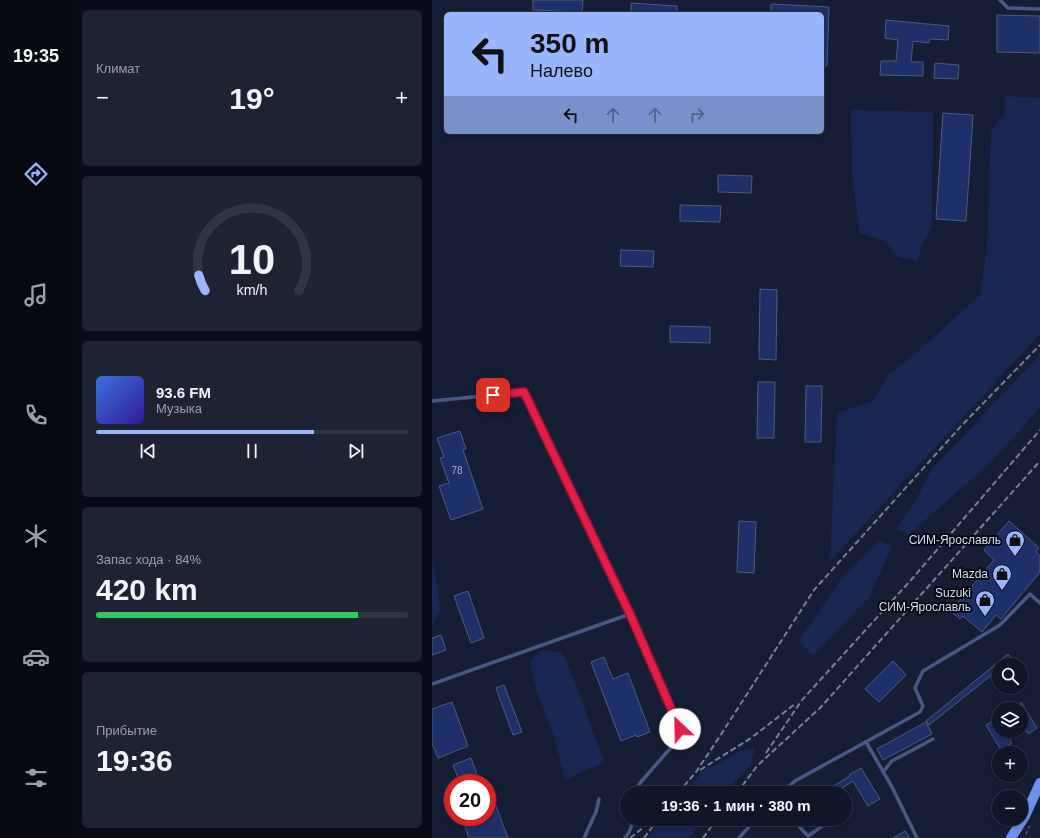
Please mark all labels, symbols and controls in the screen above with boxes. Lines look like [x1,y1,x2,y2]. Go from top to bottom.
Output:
icon: left [464,28,516,80]
text: 350 m [530,28,609,59]
text: 19:35 [13,46,59,66]
text: Климат [96,61,140,76]
text: Налево [530,61,593,81]
text: 19° [229,82,275,115]
text: − [96,85,109,110]
text: + [395,85,408,110]
icon: left [560,104,582,126]
icon: ahead [602,104,624,126]
icon: ahead [644,104,666,126]
icon: right [686,104,708,126]
icon: directions [22,160,50,188]
text: 10 [229,236,275,283]
icon: music [22,281,50,309]
text: km/h [237,282,268,298]
pin [476,378,510,412]
text: 93.6 FM [156,384,211,401]
icon: arrive [482,384,504,406]
icon: phone [22,401,50,429]
text: Музыка [156,401,202,416]
icon: previous [137,440,159,462]
icon: pause [241,440,263,462]
icon: next [345,440,367,462]
house number: 78 [451,465,463,476]
icon: climate [22,522,50,550]
shop icon: СИМ-Ярославль [1004,529,1026,557]
place label: СИМ-Ярославль [909,533,1001,547]
text: Запас хода · 84% [96,552,201,567]
shop icon: Mazda [991,563,1013,591]
place label: Mazda [952,567,988,581]
text: 420 km [96,573,198,606]
place label: Suzuki СИМ-Ярославль [879,586,971,614]
shop icon: Suzuki СИМ-Ярославль [974,589,996,617]
icon: car [22,643,50,671]
map controls [992,658,1028,826]
button: search [992,658,1028,694]
button: layers [992,702,1028,738]
position arrow [659,708,701,750]
text: Прибытие [96,723,157,738]
text: 19:36 [96,744,173,777]
button: + [992,746,1028,782]
icon: filters [22,764,50,792]
speed limit sign: 20 [444,774,496,826]
button: − [992,790,1028,826]
text: 19:36 · 1 мин · 380 m [661,797,811,814]

